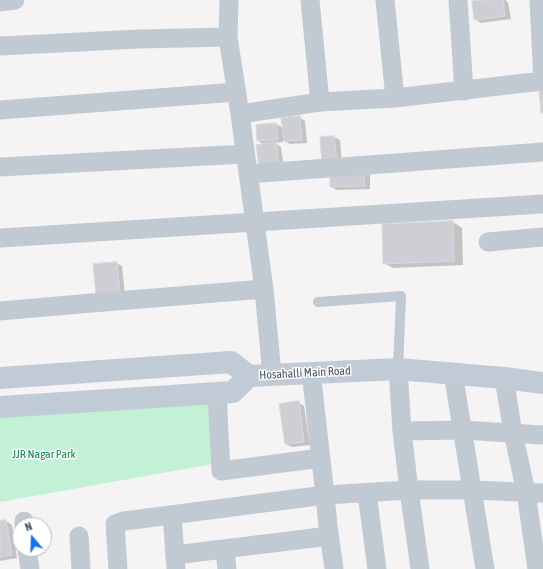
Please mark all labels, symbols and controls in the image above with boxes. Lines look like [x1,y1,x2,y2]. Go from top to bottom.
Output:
street label: Hosahalli Main Road [259,363,351,383]
park label: JJR Nagar Park [12,447,76,461]
north arrow [12,517,52,557]
text: N [23,520,33,533]

